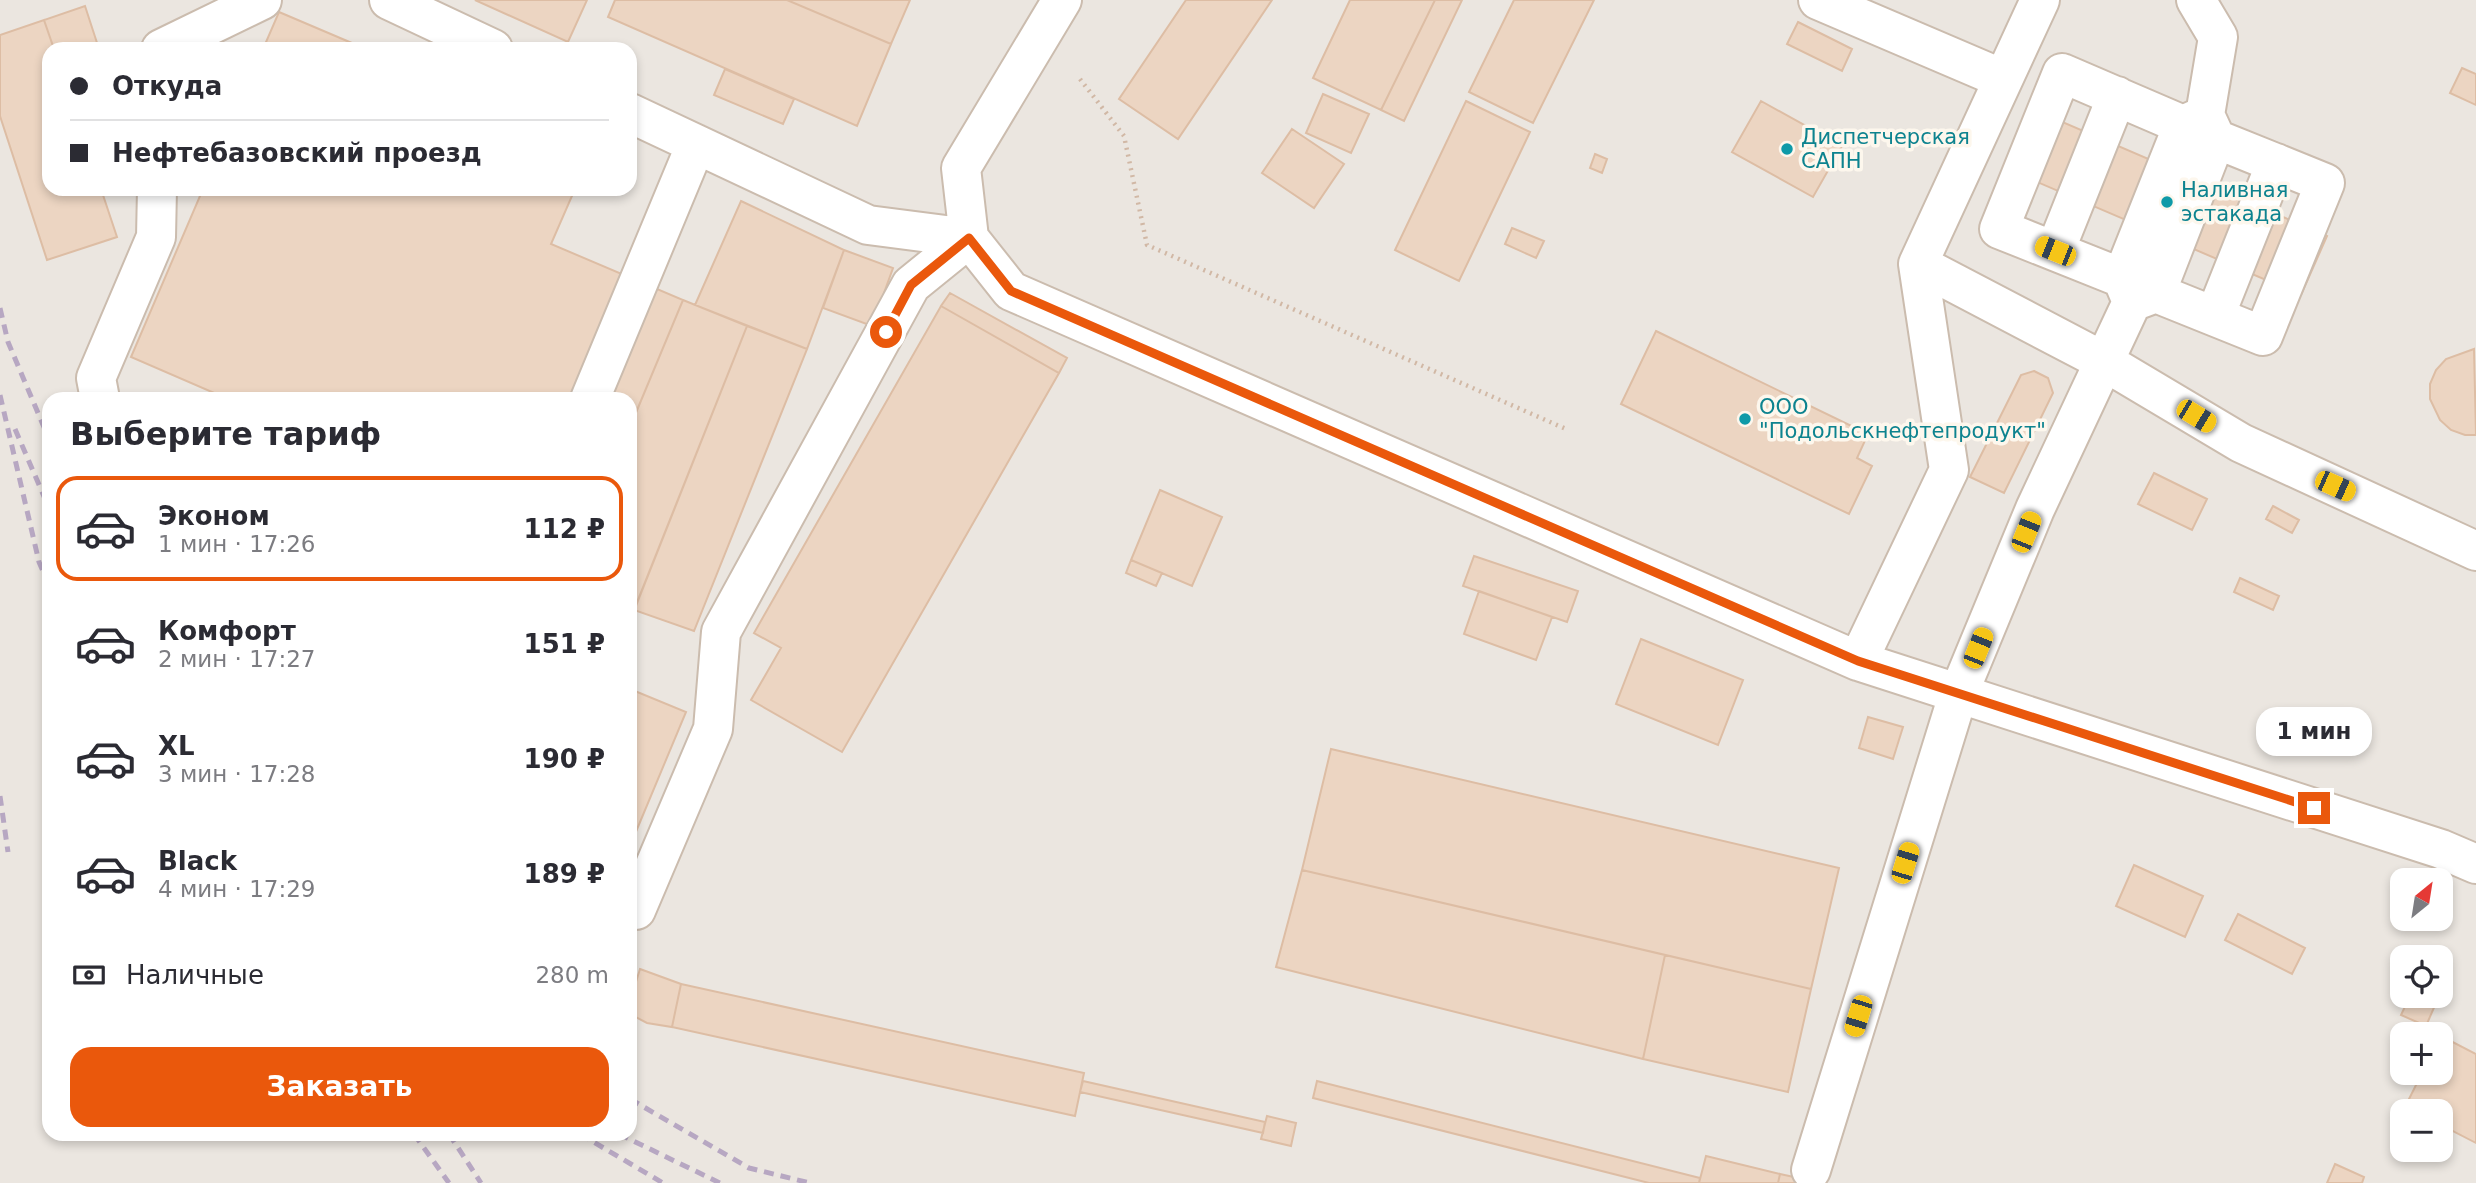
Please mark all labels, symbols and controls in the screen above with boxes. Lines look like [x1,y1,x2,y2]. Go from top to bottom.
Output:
text: Откуда [112,71,222,101]
place label: Диспетчерская САПН [1801,125,1970,173]
text: Нефтебазовский проезд [112,138,482,168]
marker: Диспетчерская САПН [1779,141,1795,157]
place label: Наливная эстакада [2181,178,2288,226]
marker: Наливная эстакада [2159,194,2175,210]
car [2032,233,2079,269]
route start [870,316,902,348]
place label: ООО "Подольскнефтепродукт" [1759,395,2046,443]
car [2173,396,2220,436]
marker: ООО "Подольскнефтепродукт" [1737,411,1753,427]
text: Выберите тариф [70,415,381,453]
car [2312,468,2359,504]
icon: car [74,497,137,560]
text: Эконом [158,501,270,531]
car [2009,509,2044,555]
text: 112 ₽ [524,514,605,544]
text: 1 мин · 17:26 [158,531,316,557]
icon: car [74,612,137,675]
text: Комфорт [158,616,296,646]
car [1961,625,1996,671]
text: 151 ₽ [524,629,605,659]
text: 2 мин · 17:27 [158,646,316,672]
callout: 1 мин [2256,706,2372,756]
text: 1 мин [2277,718,2351,744]
icon: car [74,727,137,790]
text: XL [158,731,195,761]
text: 190 ₽ [524,744,605,774]
text: 3 мин · 17:28 [158,761,316,787]
route end [2298,792,2330,824]
car [1889,840,1922,886]
icon: car [74,842,137,905]
text: Black [158,846,237,876]
text: 189 ₽ [524,859,605,889]
north arrow [2390,868,2454,931]
map controls [2390,868,2453,1162]
text: 4 мин · 17:29 [158,876,316,902]
button: locate [2390,945,2453,1008]
icon: cash [70,956,108,994]
text: Наличные [126,960,264,990]
text: 280 m [535,962,609,988]
car [1842,993,1875,1039]
button: + [2390,1022,2453,1085]
button: Заказать [70,1047,609,1127]
button: − [2390,1099,2453,1162]

